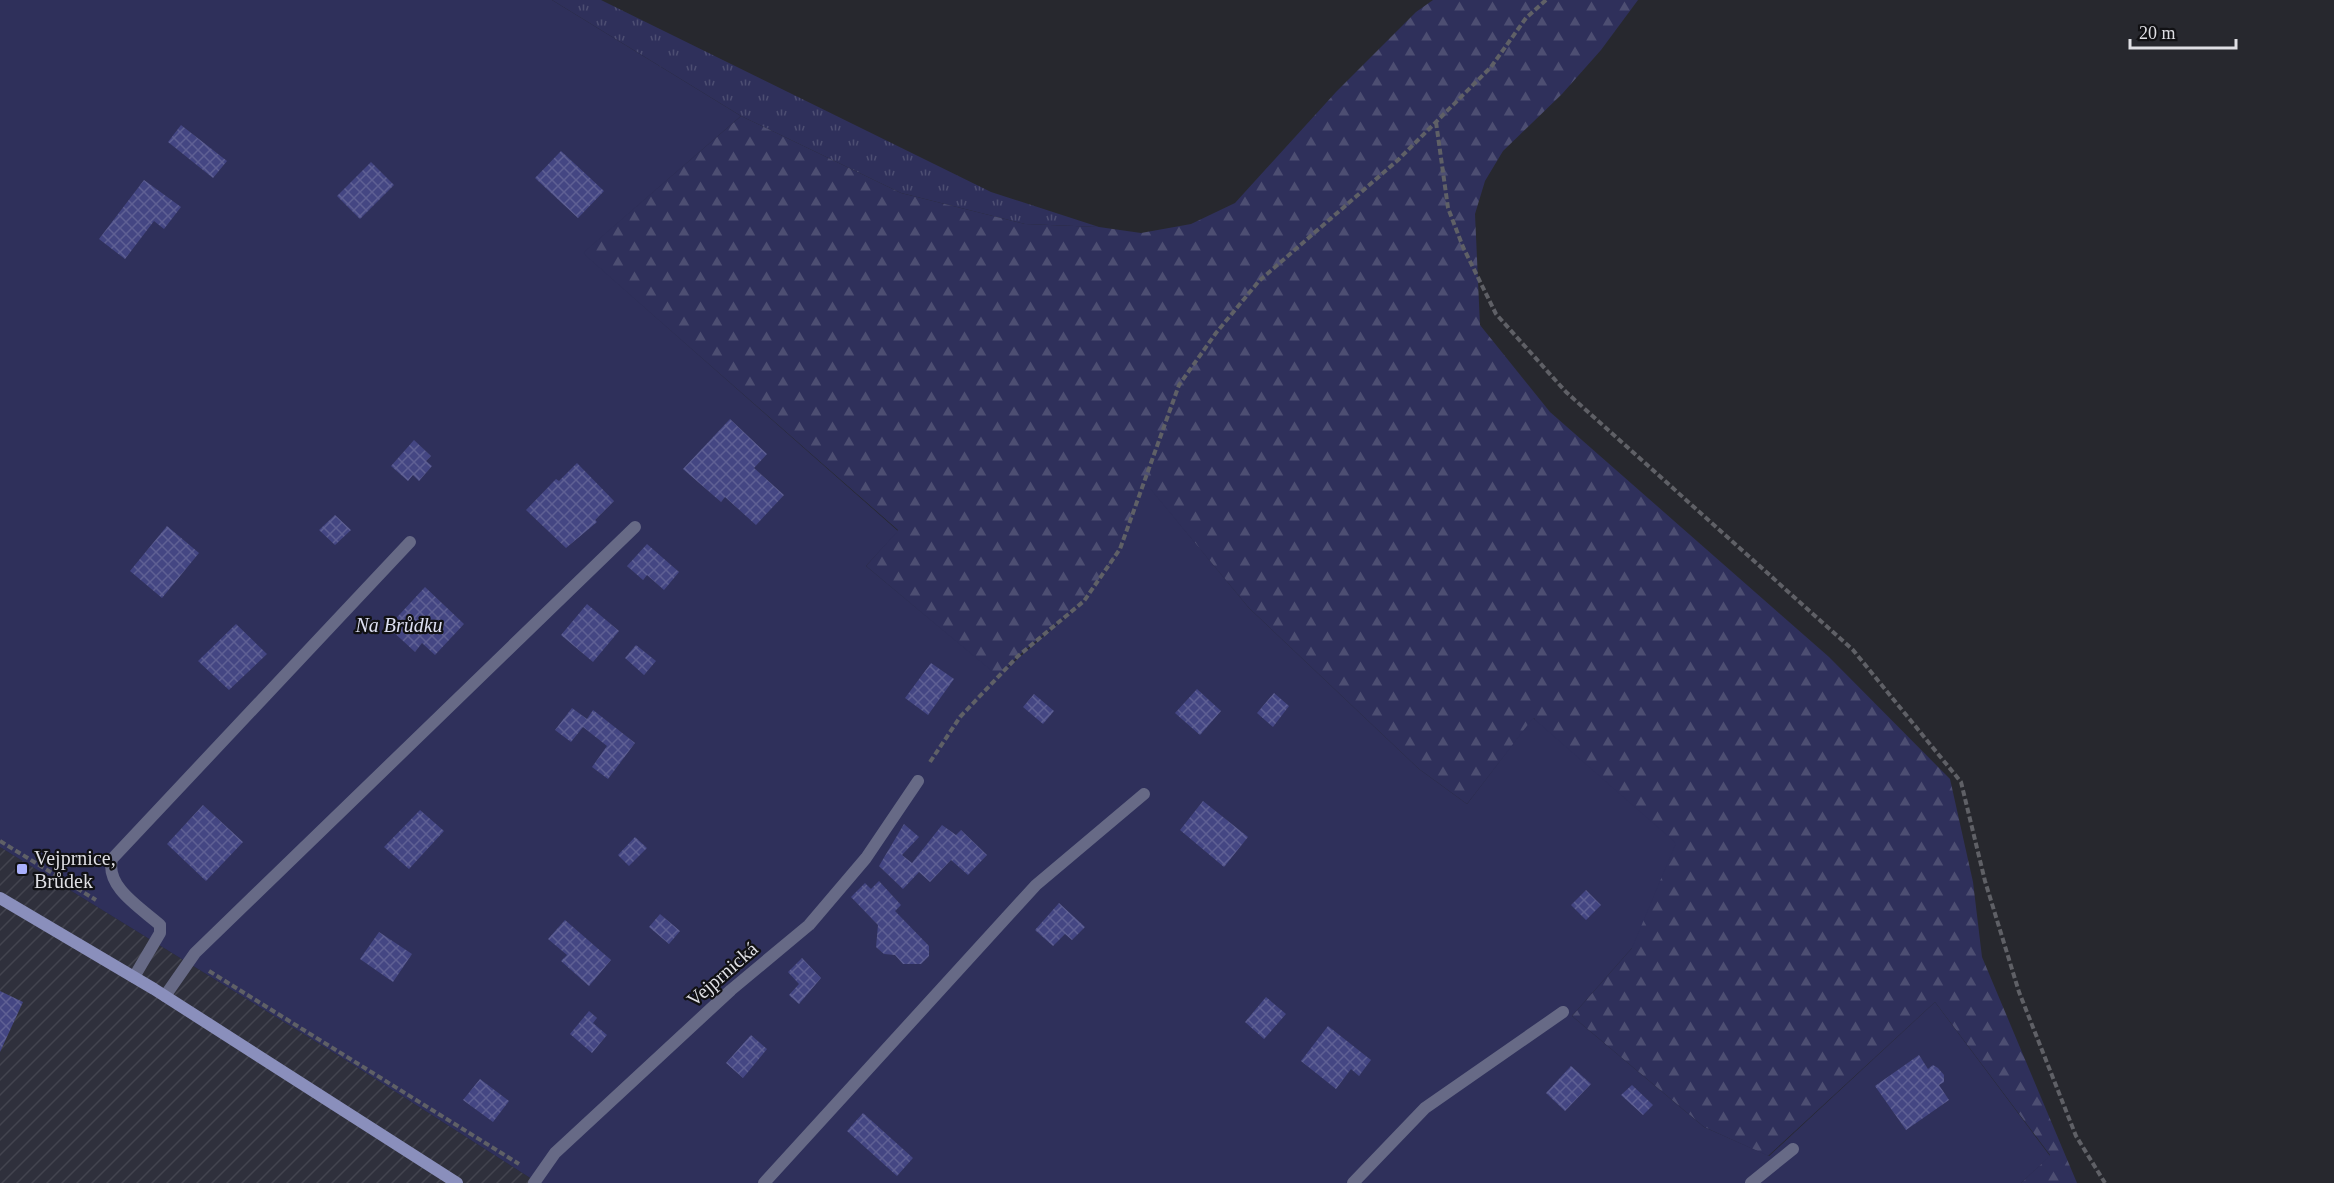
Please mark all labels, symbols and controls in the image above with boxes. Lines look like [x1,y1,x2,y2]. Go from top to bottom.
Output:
scale bar [2130,12,2236,50]
text: 20 m [2139,23,2176,43]
park label: Na Brůdku [354,614,443,636]
place label: Vejprnice, Brůdek [34,847,116,892]
marker: Vejprnice, Brůdek [15,862,29,876]
street label: Vejprnická [682,937,763,1011]

